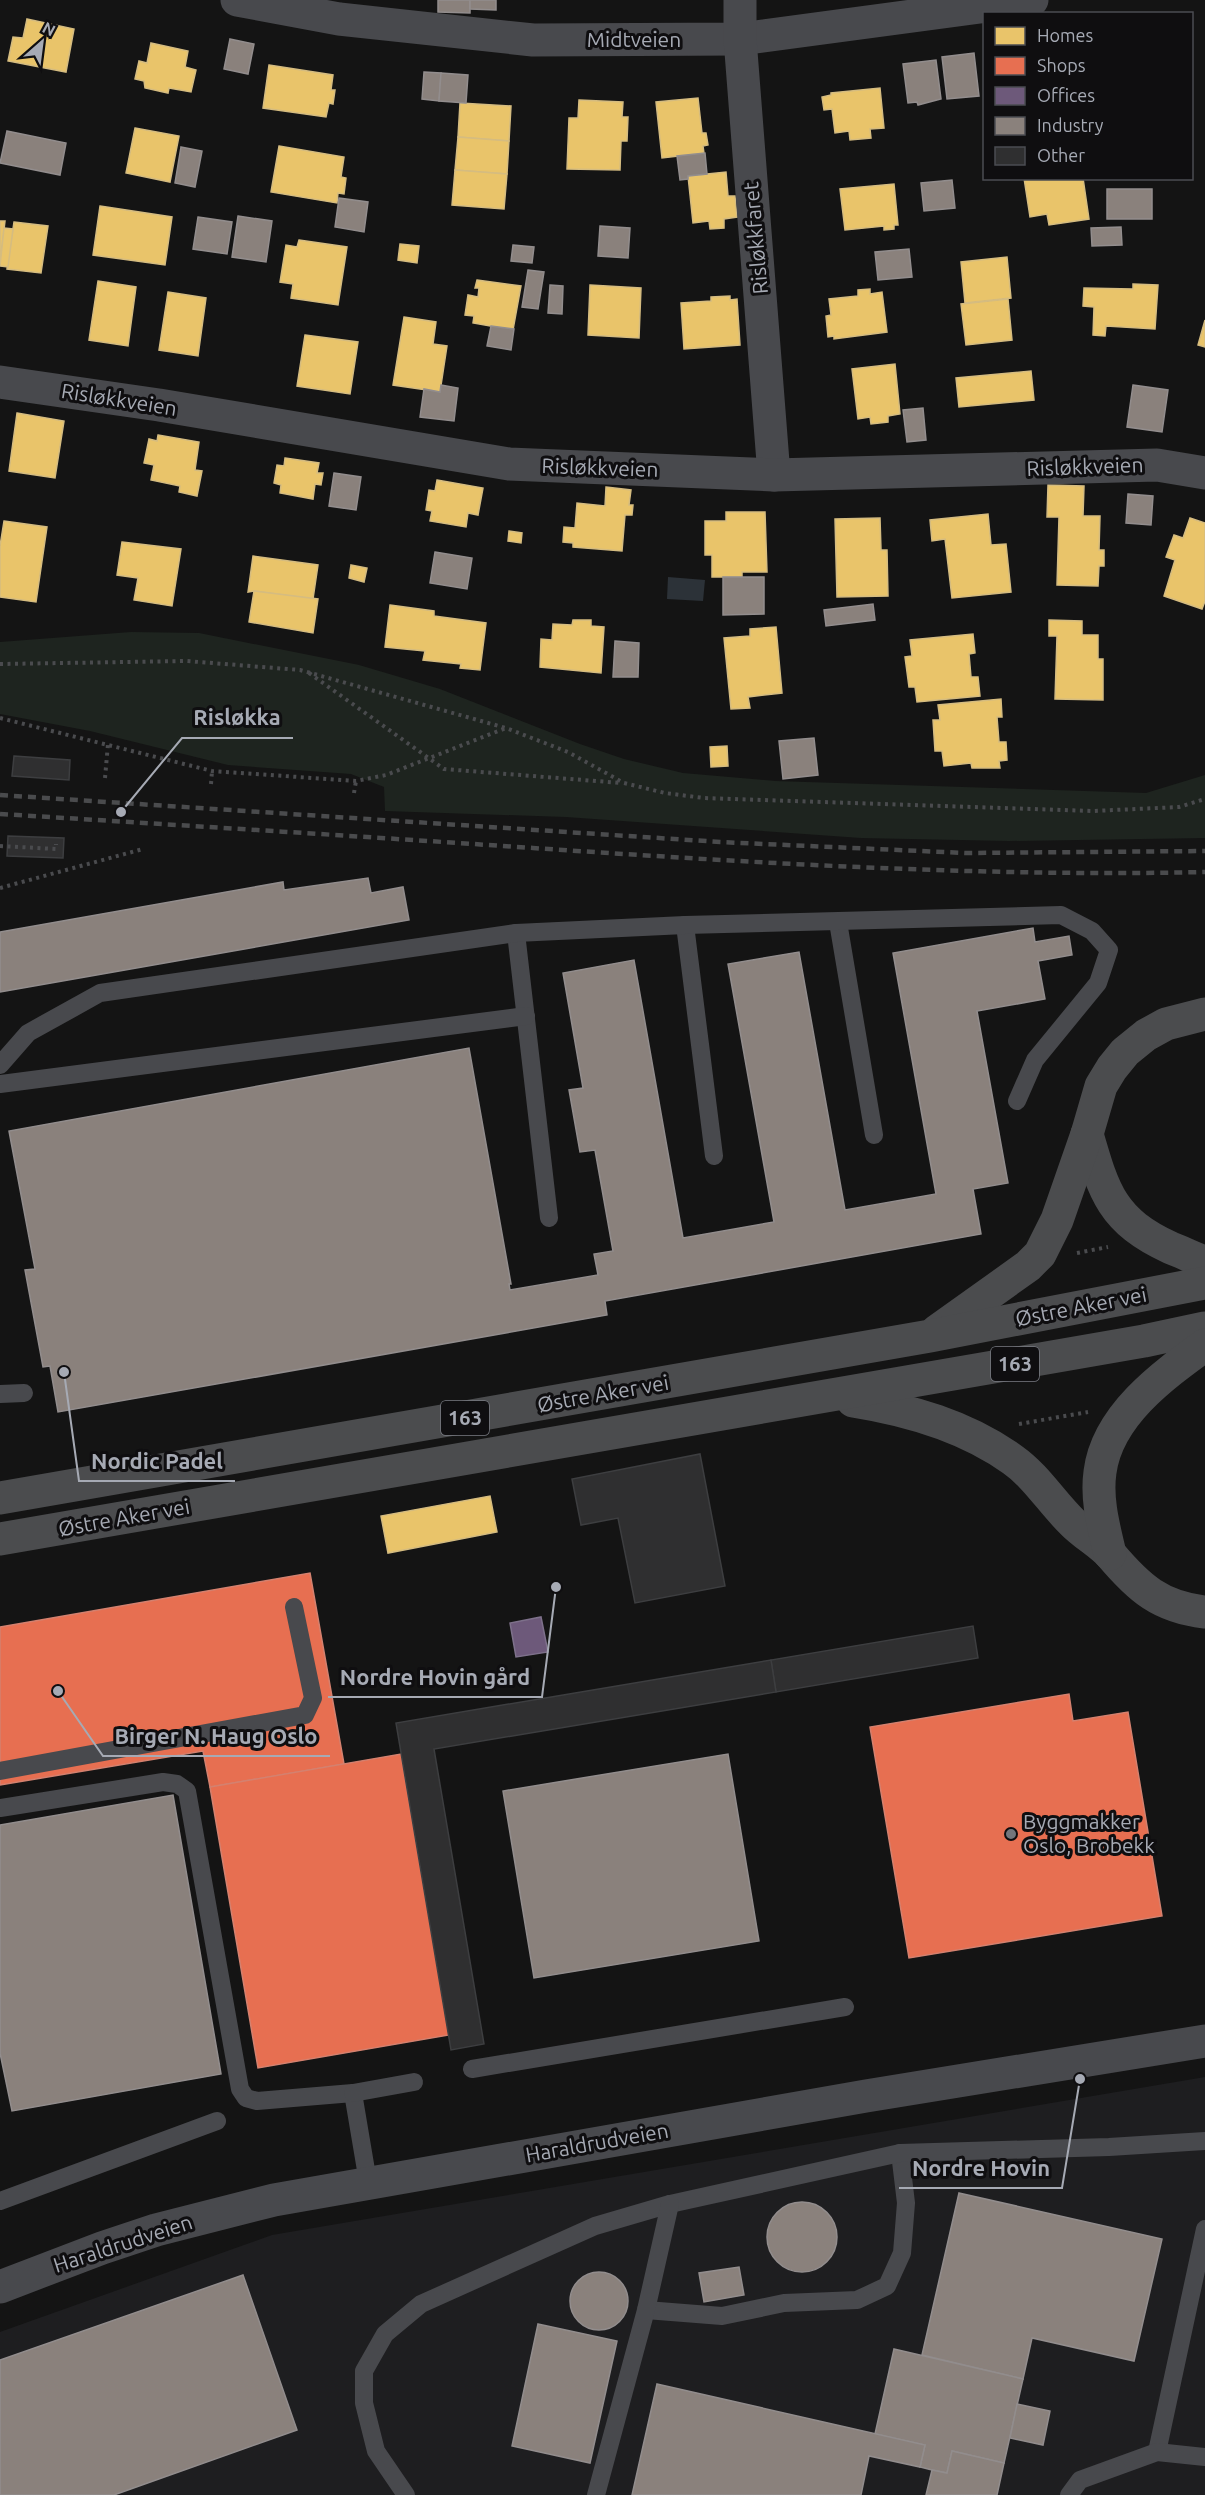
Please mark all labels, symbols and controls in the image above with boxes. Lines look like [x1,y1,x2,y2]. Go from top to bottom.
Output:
north arrow [12,12,72,72]
legend [983,12,1193,180]
text: N [40,18,59,40]
text: Homes [1037,25,1094,45]
street label: Midtveien [587,27,681,51]
text: Shops [1037,55,1086,75]
text: Offices [1037,85,1095,105]
text: Industry [1037,115,1104,135]
text: Other [1037,145,1085,165]
street label: Risløkkfaret [738,181,772,295]
street label: Risløkkveien [60,378,179,420]
street label: Risløkkveien [1026,452,1144,480]
street label: Risløkkveien [541,453,659,481]
callout: Risløkka [182,698,293,738]
text: Risløkka [193,704,281,729]
street label: Østre Aker vei [1013,1282,1148,1331]
road number: 163 [991,1347,1039,1381]
street label: Østre Aker vei [535,1370,670,1416]
road number: 163 [441,1401,489,1435]
callout: Nordic Padel [79,1441,235,1481]
text: Nordic Padel [91,1448,223,1473]
street label: Østre Aker vei [56,1494,191,1540]
callout: Nordre Hovin gård [328,1657,542,1697]
text: Nordre Hovin gård [340,1664,530,1689]
callout: Birger N. Haug Oslo [103,1716,330,1756]
text: Birger N. Haug Oslo [114,1723,318,1748]
place label: Byggmakker Oslo, Brobekk [1023,1809,1155,1857]
marker: Byggmakker Oslo, Brobekk [1004,1827,1018,1841]
street label: Haraldrudveien [524,2118,670,2166]
callout: Nordre Hovin [899,2148,1062,2188]
text: Nordre Hovin [912,2155,1050,2180]
street label: Haraldrudveien [50,2209,195,2277]

